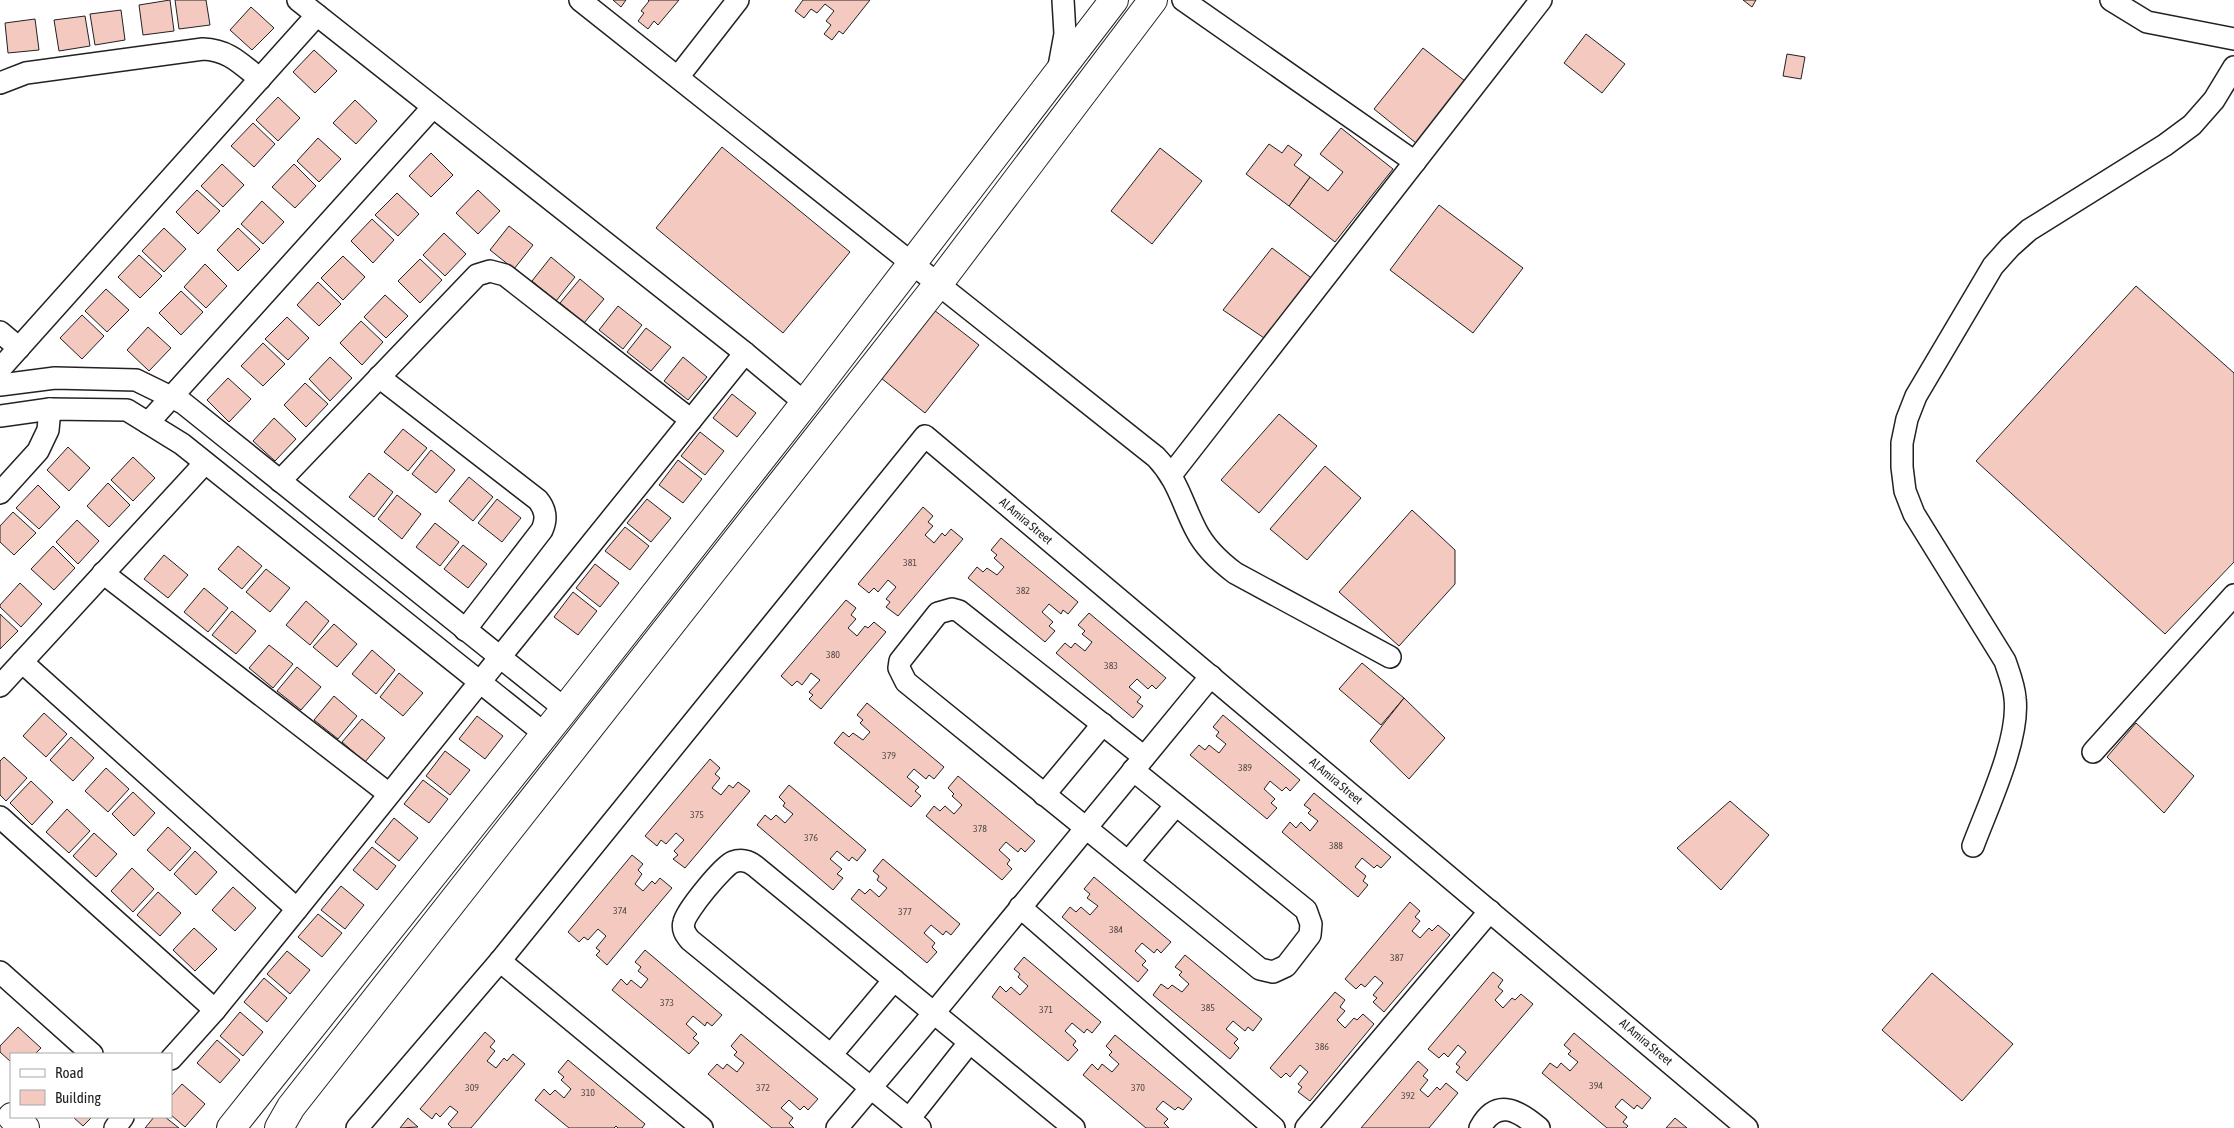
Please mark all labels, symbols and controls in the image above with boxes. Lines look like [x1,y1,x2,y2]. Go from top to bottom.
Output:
street label: Al Amira Street [997,495,1056,548]
house number: 381 [903,557,917,568]
house number: 382 [1016,585,1030,596]
house number: 380 [826,649,840,660]
house number: 383 [1104,660,1118,671]
house number: 379 [882,750,896,761]
street label: Al Amira Street [1307,755,1366,808]
house number: 389 [1238,762,1252,773]
house number: 375 [690,809,704,820]
house number: 378 [973,823,987,834]
house number: 376 [804,832,818,843]
house number: 388 [1329,840,1343,851]
house number: 374 [613,905,627,916]
house number: 377 [898,906,912,917]
house number: 384 [1109,924,1123,935]
house number: 387 [1390,952,1404,963]
house number: 373 [660,997,674,1008]
house number: 385 [1201,1002,1215,1013]
house number: 371 [1039,1004,1053,1015]
street label: Al Amira Street [1617,1016,1676,1069]
house number: 386 [1315,1041,1329,1052]
legend [10,1053,172,1118]
text: Road [55,1064,84,1081]
house number: 394 [1589,1080,1603,1091]
house number: 309 [465,1082,479,1093]
house number: 372 [756,1082,770,1093]
house number: 370 [1131,1082,1145,1093]
house number: 310 [581,1087,595,1098]
text: Building [55,1089,101,1106]
house number: 392 [1401,1090,1415,1101]

